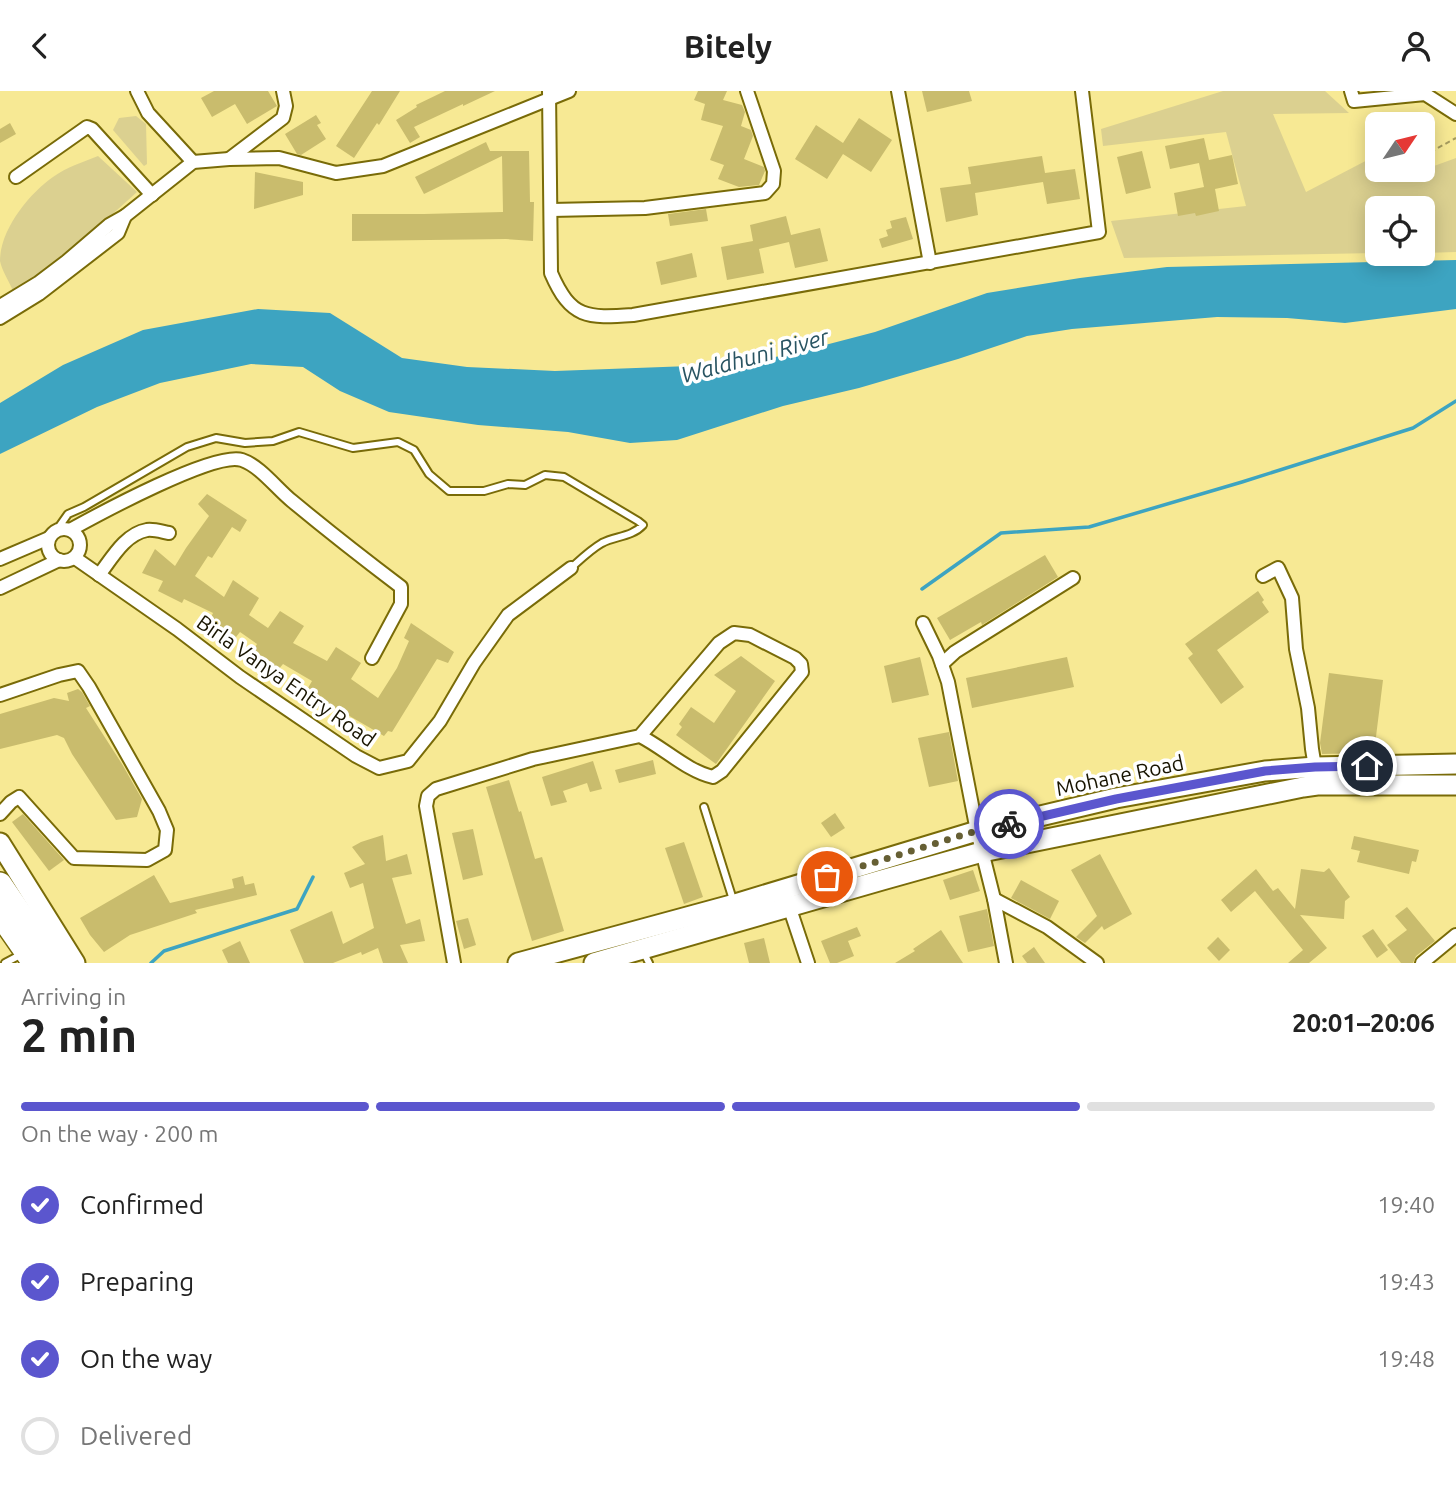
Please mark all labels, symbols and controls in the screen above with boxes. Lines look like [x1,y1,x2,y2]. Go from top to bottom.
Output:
icon: back [21,27,59,65]
icon: person [1397,27,1435,65]
text: Bitely [684,28,772,64]
north arrow [1365,112,1435,182]
map controls [1365,112,1435,266]
button: locate [1365,196,1435,266]
water label: Waldhuni River [678,323,833,387]
street label: Birla Vanya Entry Road [193,609,381,751]
pin [1337,736,1397,796]
icon: home [1348,747,1386,785]
street label: Mohane Road [1054,750,1186,800]
courier [974,789,1044,859]
icon: bike [990,805,1028,843]
pin [797,847,857,907]
icon: bag [808,858,846,896]
text: Arriving in [21,984,126,1009]
text: 20:01–20:06 [1292,1008,1435,1037]
text: 2 min [21,1009,137,1061]
text: On the way · 200 m [21,1121,218,1146]
icon: check [21,1186,59,1224]
text: Confirmed [80,1190,204,1219]
text: 19:40 [1377,1192,1435,1217]
icon: check [21,1263,59,1301]
text: Preparing [80,1267,194,1296]
text: 19:43 [1377,1269,1435,1294]
icon: check [21,1340,59,1378]
text: On the way [80,1344,212,1373]
text: 19:48 [1377,1346,1435,1371]
text: Delivered [80,1421,192,1450]

